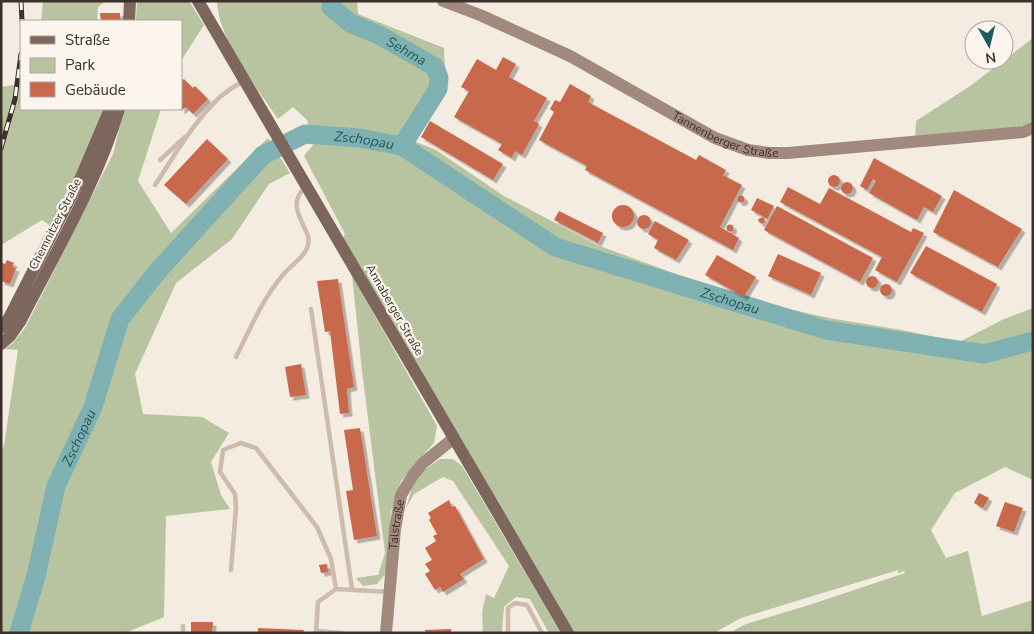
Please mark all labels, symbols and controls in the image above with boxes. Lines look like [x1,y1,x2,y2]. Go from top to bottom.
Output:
legend [20,20,182,110]
north arrow [964,20,1014,70]
text: Straße [65,30,110,50]
water label: Sehma [383,32,430,70]
text: N [984,47,997,68]
text: Park [65,55,95,75]
text: Gebäude [65,80,126,100]
street label: Tannenberger Straße [669,107,779,161]
water label: Zschopau [333,127,396,154]
street label: Chemnitzer Straße [25,176,85,272]
street label: Annaberger Straße [362,261,428,359]
water label: Zschopau [698,283,762,319]
water label: Zschopau [57,406,100,469]
street label: Talstraße [385,498,408,550]

